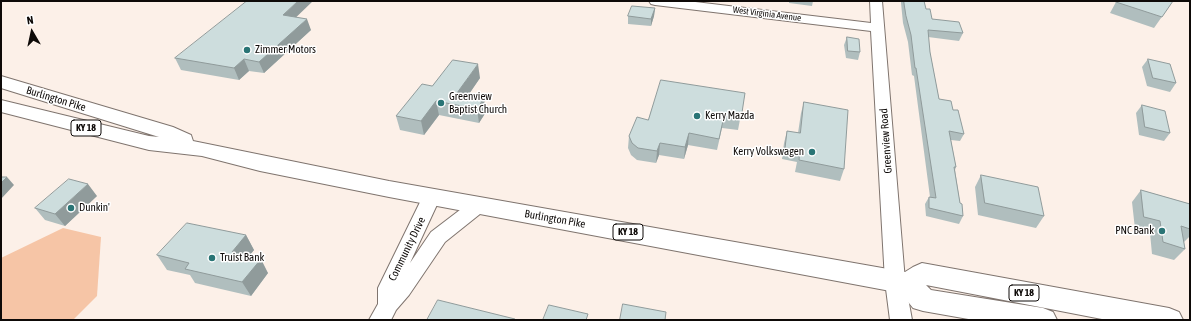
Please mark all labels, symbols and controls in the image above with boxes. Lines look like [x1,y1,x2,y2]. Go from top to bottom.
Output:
street label: West Virginia Avenue [732,4,802,24]
north arrow [12,12,52,52]
text: N [26,14,34,27]
place label: Zimmer Motors [255,43,316,57]
marker: Zimmer Motors [242,45,252,55]
street label: Burlington Pike [25,84,87,114]
place label: Greenview Baptist Church [449,90,507,116]
marker: Greenview Baptist Church [436,98,446,108]
street label: Greenview Road [877,108,895,174]
place label: Kerry Mazda [705,109,754,123]
marker: Kerry Mazda [692,111,702,121]
road number: KY 18 [71,120,101,136]
place label: Kerry Volkswagen [733,145,804,159]
marker: Kerry Volkswagen [807,147,817,157]
place label: Dunkin' [79,201,110,215]
marker: Dunkin' [66,203,76,213]
street label: Burlington Pike [523,207,587,231]
street label: Community Drive [386,215,428,283]
road number: KY 18 [613,224,643,240]
place label: PNC Bank [1115,224,1154,238]
marker: PNC Bank [1157,226,1167,236]
place label: Truist Bank [220,251,264,265]
marker: Truist Bank [207,253,217,263]
road number: KY 18 [1009,285,1039,301]

